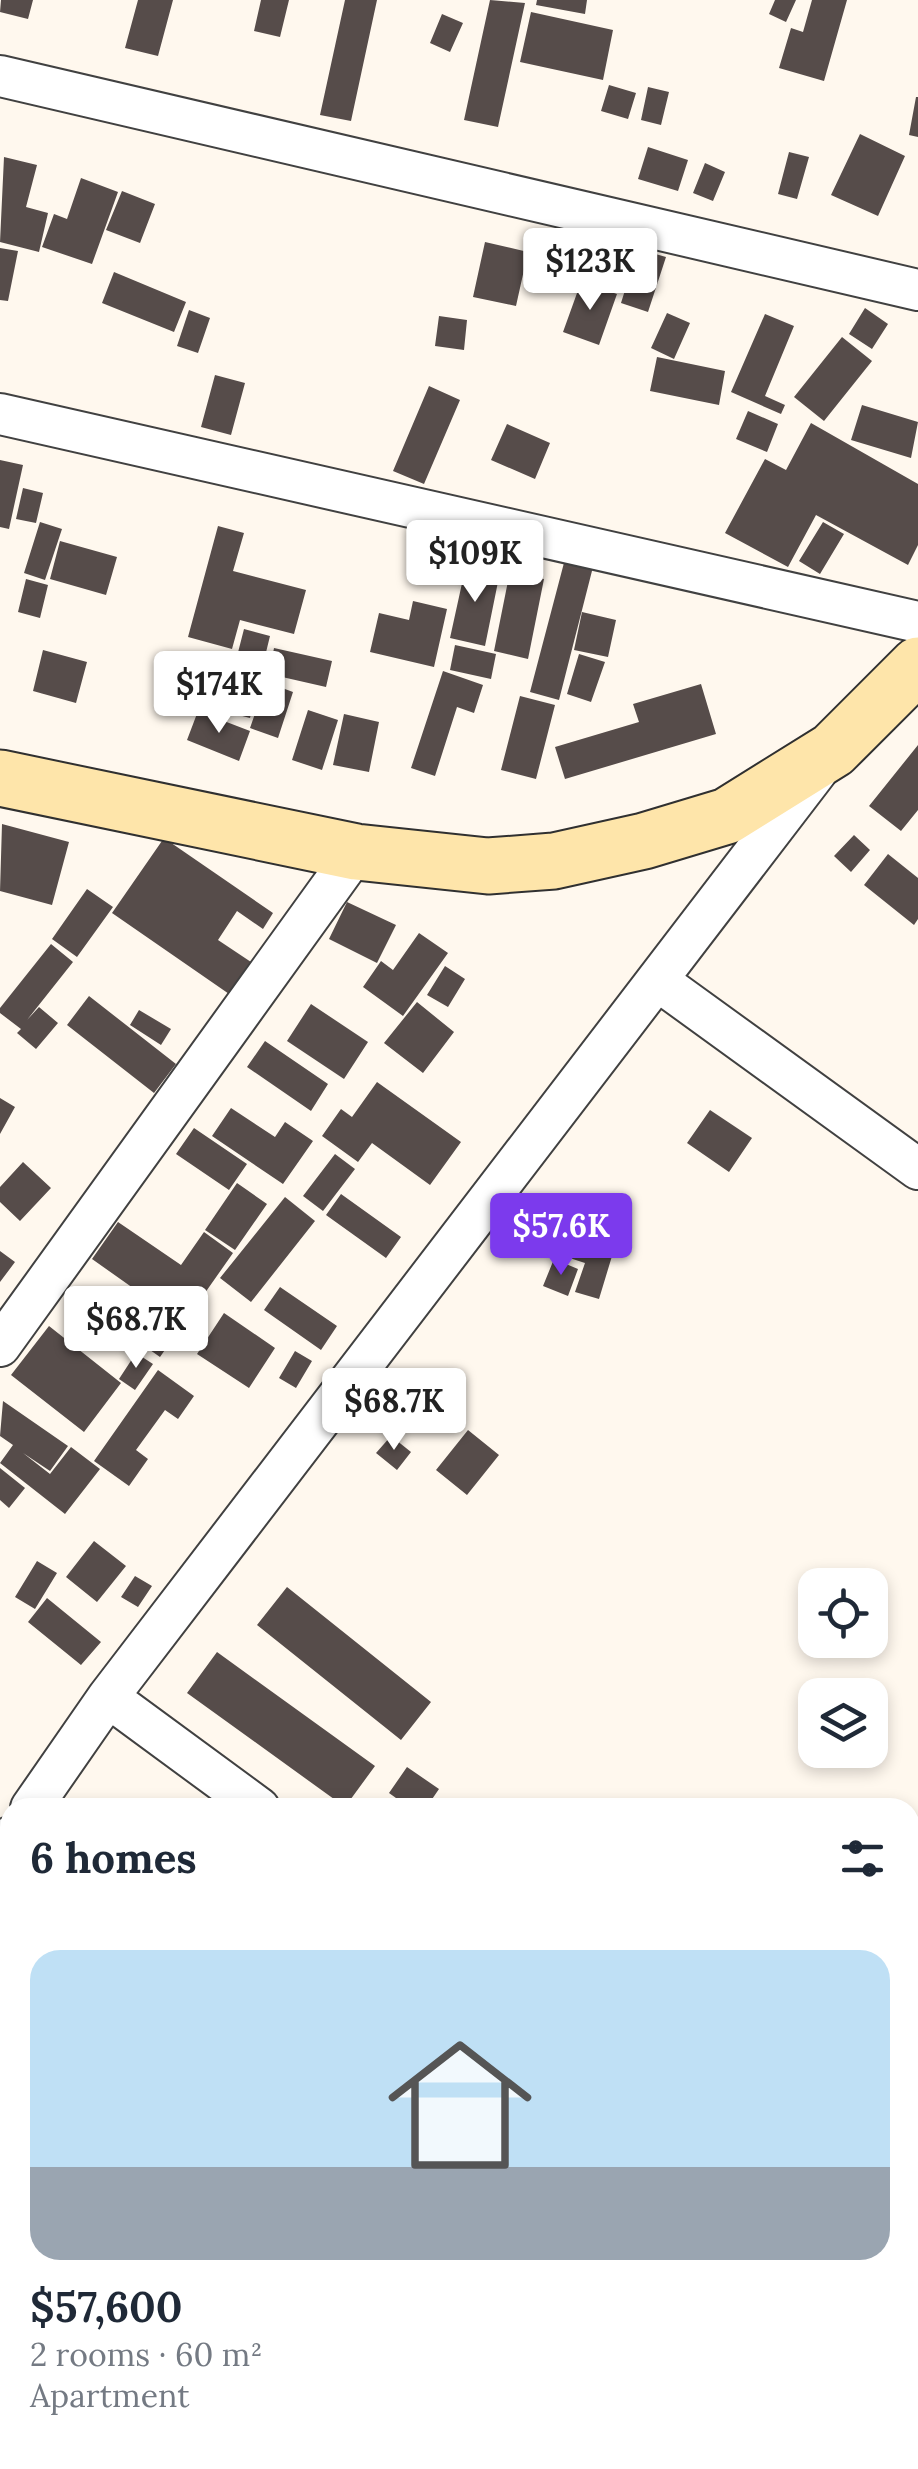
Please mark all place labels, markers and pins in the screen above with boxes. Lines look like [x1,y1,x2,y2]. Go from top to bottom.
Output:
pin: $123K [520,228,660,313]
pin: $109K [405,520,545,605]
pin: $174K [149,651,289,736]
pin: $57.6K [480,1193,642,1278]
pin: $68.7K [55,1286,217,1371]
pin: $68.7K [313,1368,475,1453]

